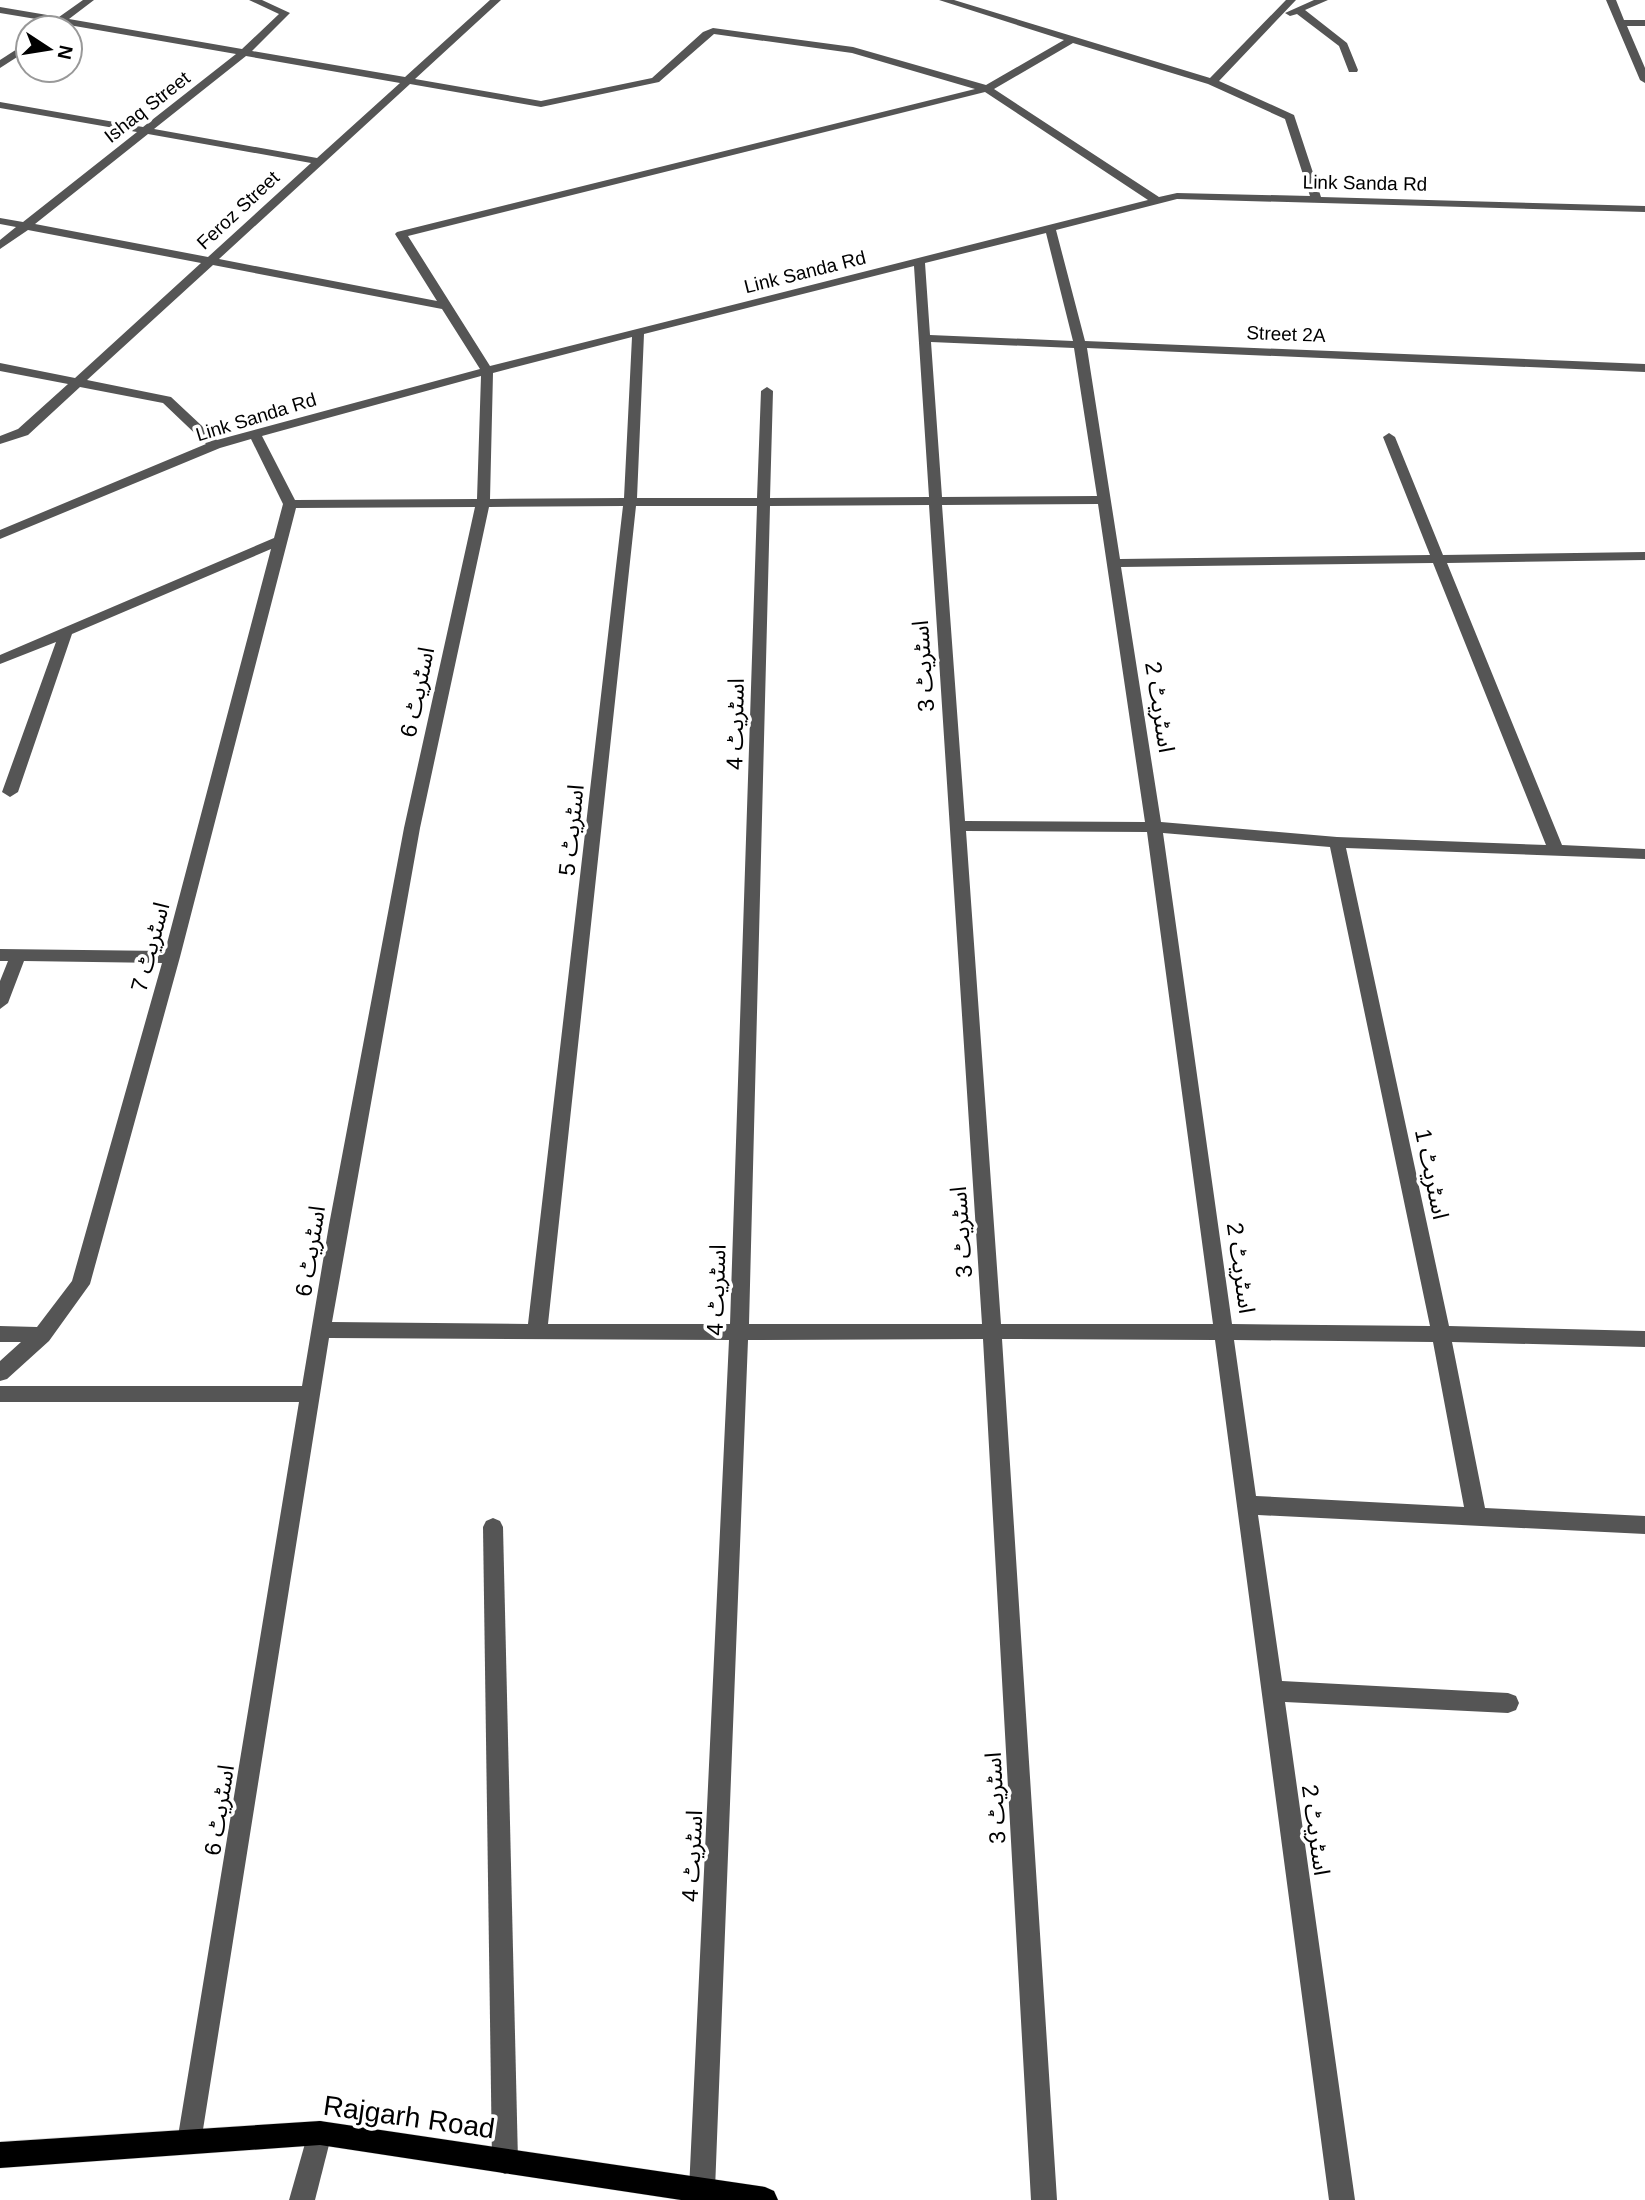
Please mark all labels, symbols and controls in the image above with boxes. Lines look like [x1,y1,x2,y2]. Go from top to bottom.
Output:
north arrow [14,14,84,84]
text: N [53,44,77,61]
street label: Ishaq Street [100,67,194,147]
street label: Feroz Street [193,166,284,253]
street label: Link Sanda Rd [1302,171,1428,195]
street label: Link Sanda Rd [742,247,868,297]
street label: Street 2A [1246,322,1326,346]
street label: Link Sanda Rd [193,389,319,445]
street label: اسٹریٹ 3 [907,619,940,713]
street label: اسٹریٹ 6 [395,644,440,740]
street label: اسٹریٹ 2 [1139,660,1180,754]
street label: اسٹریٹ 4 [721,678,750,770]
street label: اسٹریٹ 5 [553,783,590,877]
street label: اسٹریٹ 7 [126,899,175,995]
street label: اسٹریٹ 1 [1409,1126,1454,1222]
street label: اسٹریٹ 3 [945,1185,978,1279]
street label: اسٹریٹ 6 [290,1204,331,1298]
street label: اسٹریٹ 2 [1221,1221,1260,1315]
street label: اسٹریٹ 4 [701,1244,732,1336]
street label: اسٹریٹ 3 [980,1751,1011,1844]
street label: اسٹریٹ 6 [199,1763,240,1857]
street label: اسٹریٹ 2 [1296,1783,1335,1877]
street label: اسٹریٹ 4 [677,1810,708,1903]
street label: Rajgarh Road [321,2090,497,2144]

